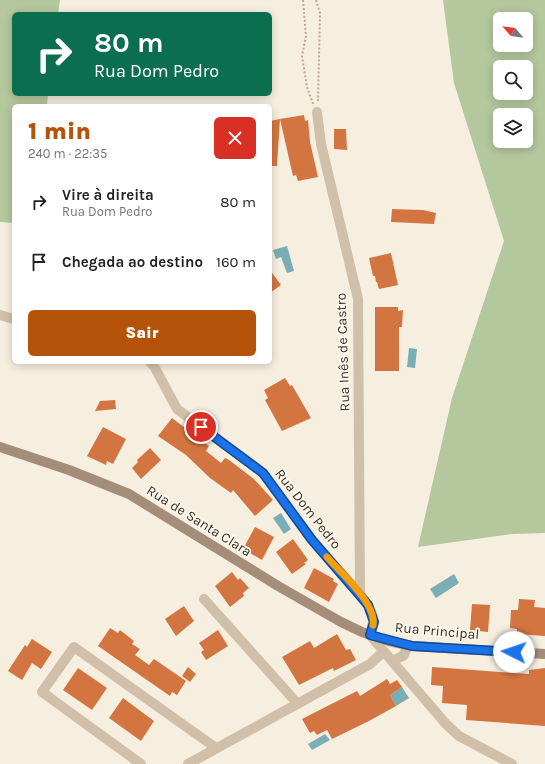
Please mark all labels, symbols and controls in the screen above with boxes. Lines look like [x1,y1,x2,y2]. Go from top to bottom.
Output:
north arrow [493,12,533,52]
map controls [493,12,533,148]
text: 80 m [94,26,163,59]
icon: right [28,28,80,80]
text: Rua Dom Pedro [94,60,219,82]
button: search [493,60,533,100]
button: layers [493,108,533,148]
text: 1 min [28,117,91,145]
button: close [214,117,256,159]
text: 240 m · 22:35 [28,146,107,161]
text: Vire à direita [62,186,154,204]
icon: right [28,191,50,213]
text: 80 m [220,193,256,211]
text: Rua Dom Pedro [62,204,152,219]
icon: arrive [28,251,50,273]
text: Chegada ao destino [62,253,203,271]
text: 160 m [216,253,256,271]
street label: Rua Inês de Castro [332,292,354,412]
button: Sair [28,310,256,356]
pin [184,410,218,444]
icon: arrive [190,416,212,438]
street label: Rua Dom Pedro [271,465,345,553]
street label: Rua de Santa Clara [143,482,255,560]
street label: Rua Principal [394,619,480,643]
position arrow [493,631,535,673]

